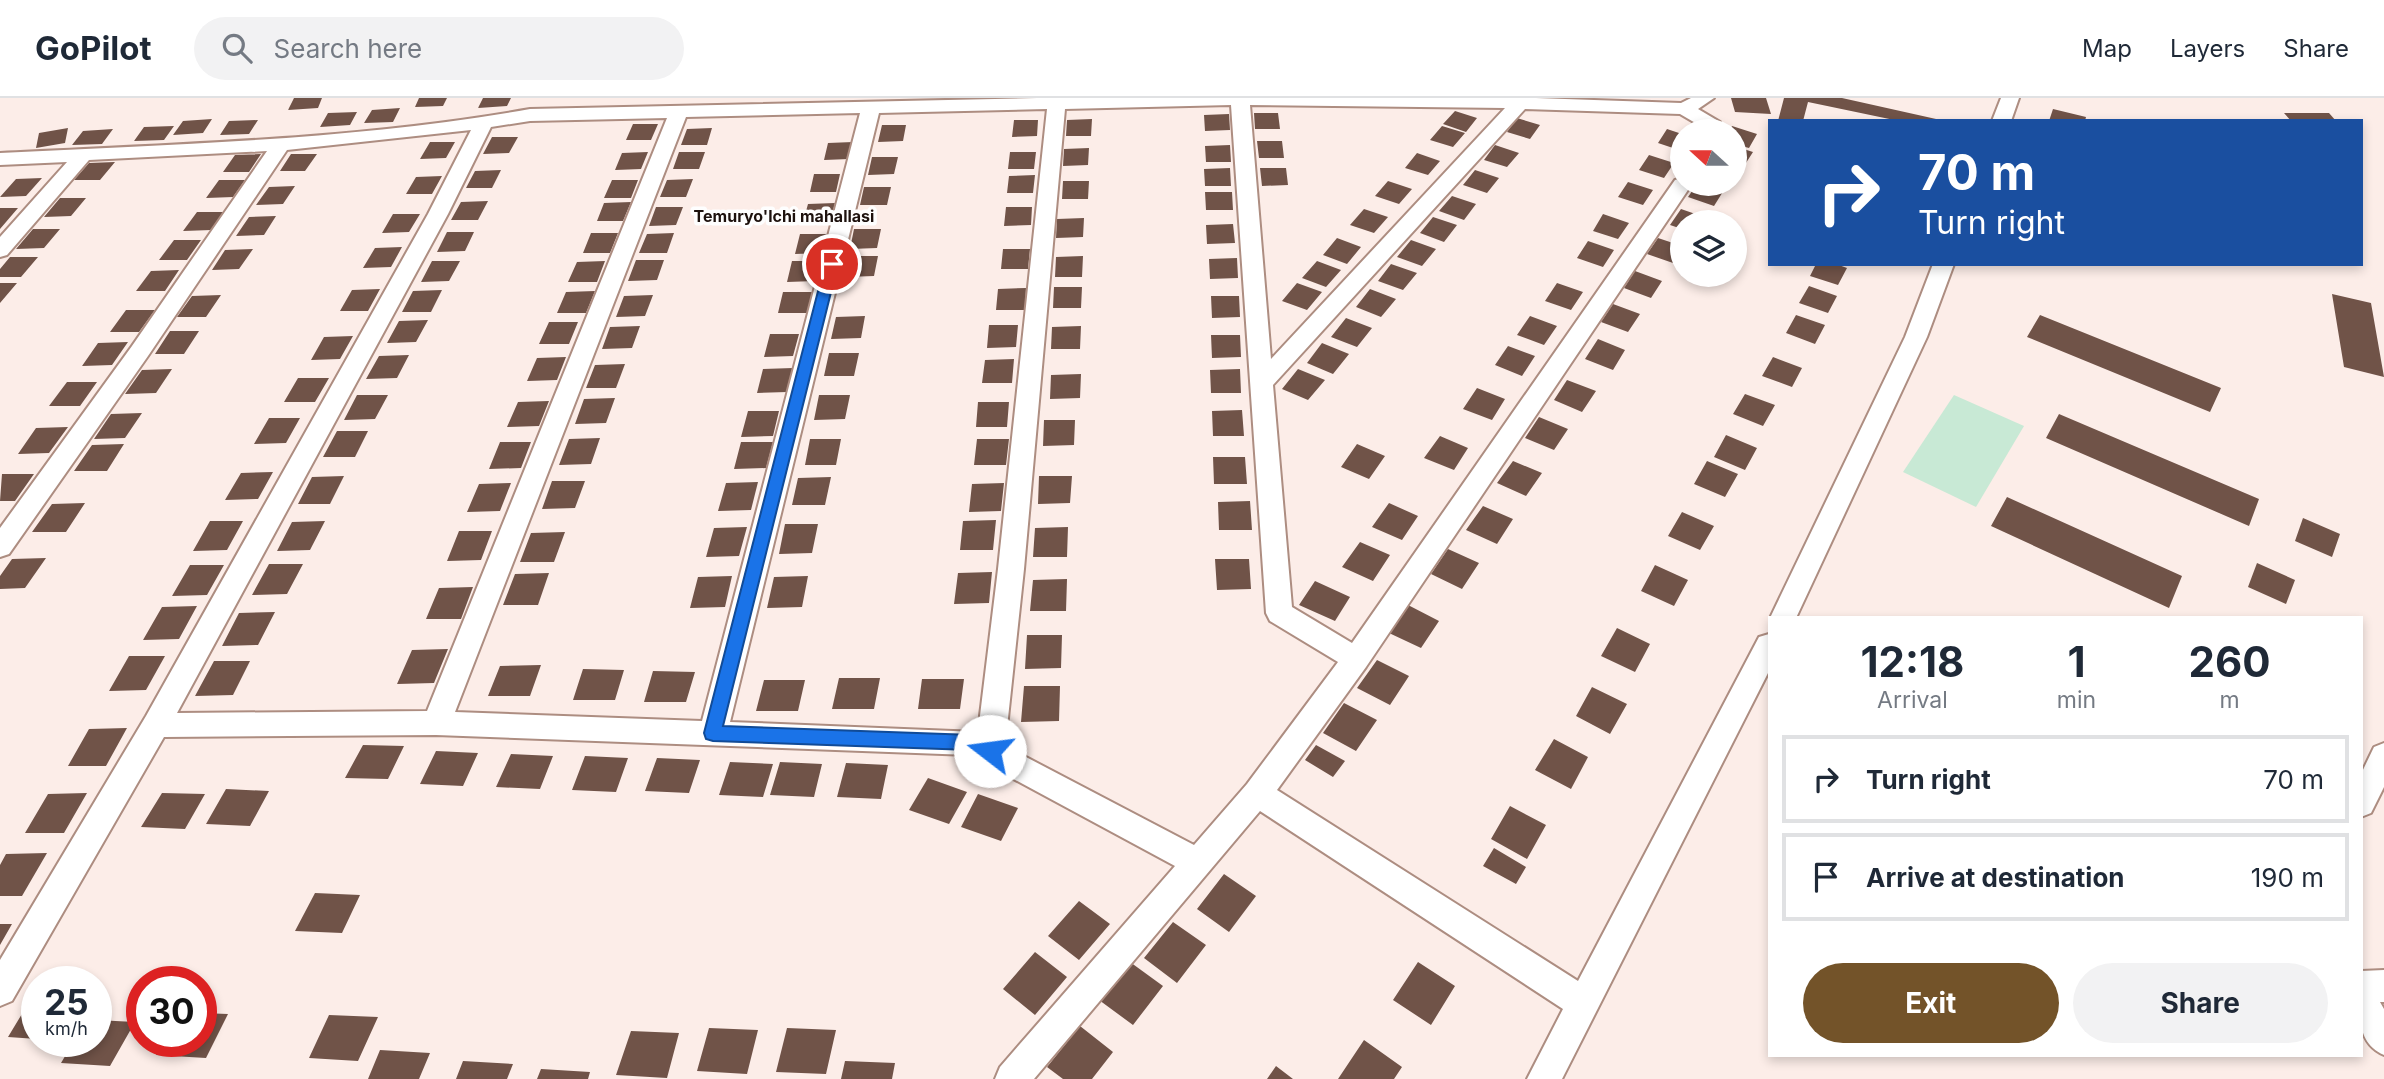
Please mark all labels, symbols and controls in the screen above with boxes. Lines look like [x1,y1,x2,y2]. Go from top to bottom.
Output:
search box [194,17,684,80]
text: GoPilot [35,28,152,68]
icon: search [218,29,256,67]
text: Search here [274,33,422,64]
text: Map [2082,34,2132,63]
text: Layers [2170,34,2245,63]
text: Share [2283,34,2349,63]
north arrow [1670,119,1746,196]
map controls [1670,119,1747,287]
text: 70 m [1918,143,2035,202]
icon: right [1803,147,1894,238]
text: Turn right [1918,203,2065,242]
district label: Temuryo'lchi mahallasi [694,206,874,226]
button: layers [1670,210,1747,287]
pin [802,234,862,294]
icon: arrive [813,245,851,283]
text: 12:18 [1860,636,1964,687]
text: 1 [2067,636,2086,687]
text: 260 [2189,636,2271,687]
text: Arrival [1877,686,1948,714]
text: min [2057,686,2096,714]
text: m [2219,686,2240,714]
position arrow [953,714,1027,788]
icon: right [1807,760,1845,798]
text: Turn right [1866,764,1991,795]
text: 70 m [2263,764,2324,795]
icon: arrive [1807,858,1845,896]
text: Arrive at destination [1866,862,2125,893]
text: 190 m [2251,862,2324,893]
button: Exit [1803,963,2059,1043]
button: Share [2073,963,2328,1043]
speed limit sign: 30 [126,966,217,1057]
text: 25 [44,981,89,1023]
text: km/h [45,1018,88,1039]

